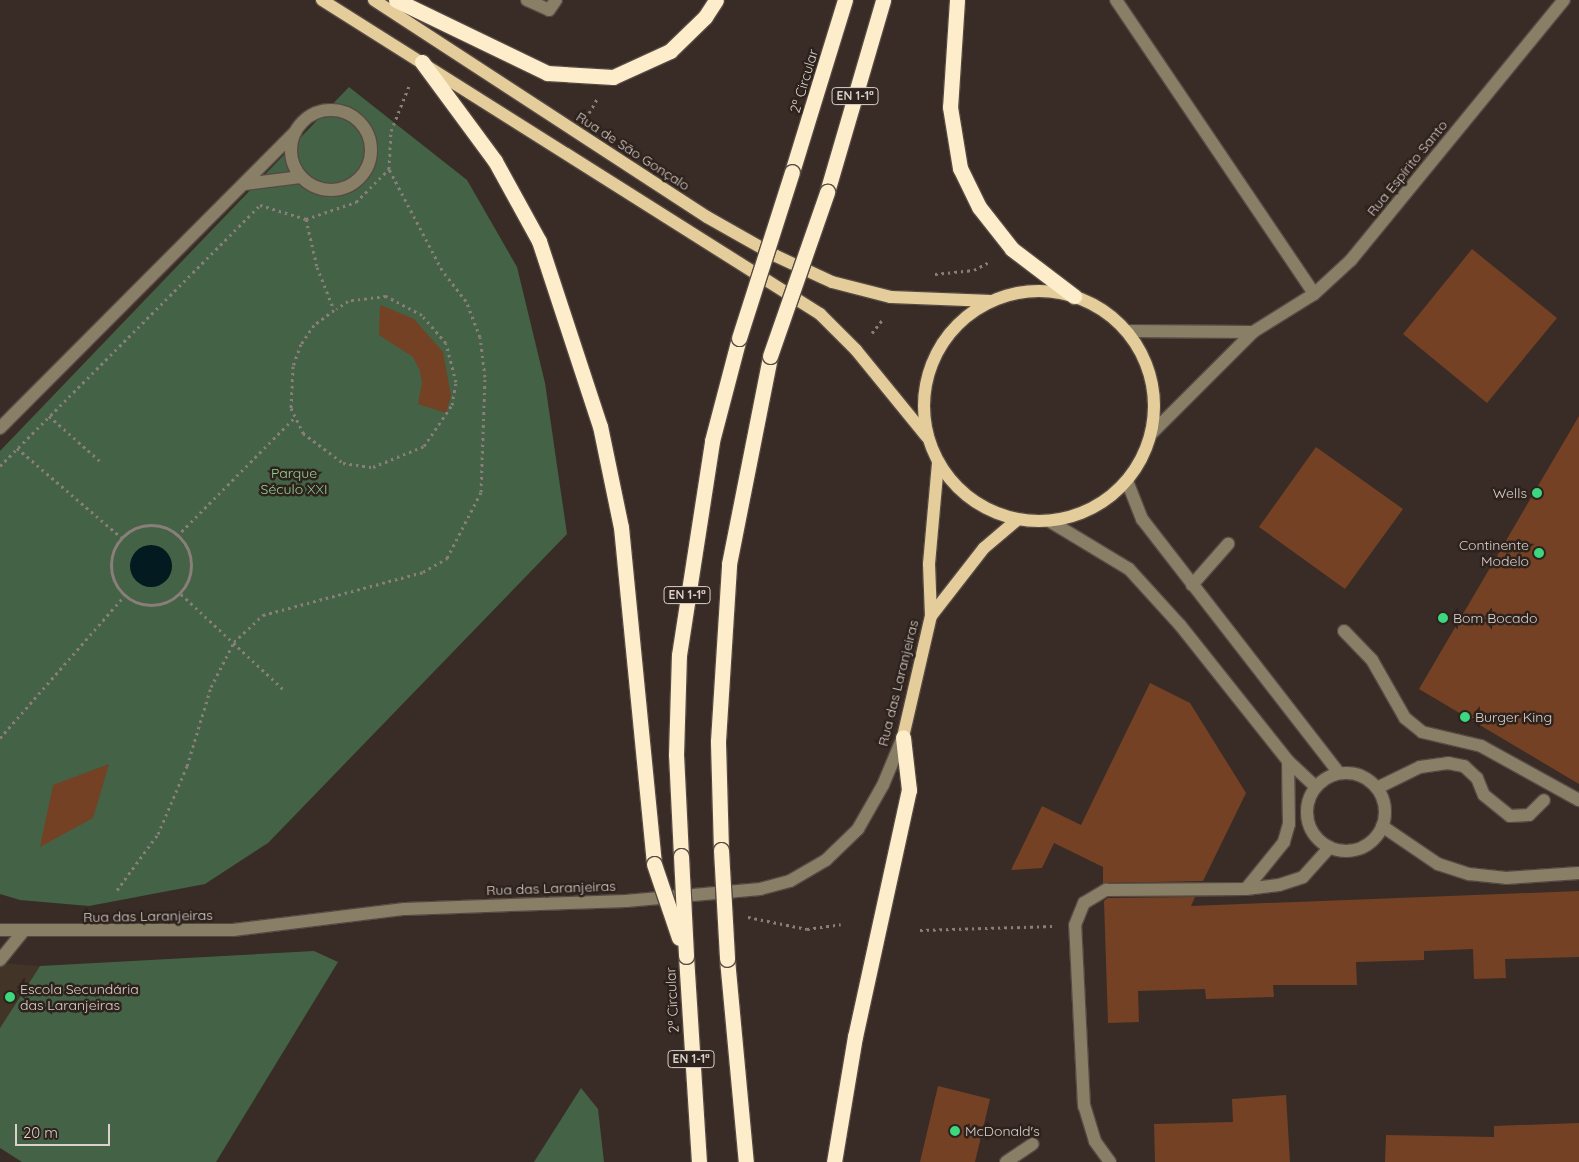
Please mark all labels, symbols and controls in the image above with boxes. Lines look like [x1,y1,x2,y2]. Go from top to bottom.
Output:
street label: 2ª Circular [786,47,822,115]
road number: EN 1-1ª [831,86,879,105]
street label: Rua de São Gonçalo [573,108,693,194]
street label: Rua Espírito Santo [1363,117,1451,219]
park label: Parque Século XXI [261,465,327,498]
place label: Wells [1493,485,1527,501]
marker: Wells [1531,487,1543,499]
place label: Continente Modelo [1459,537,1529,570]
marker: Continente Modelo [1533,547,1545,559]
road number: EN 1-1ª [663,586,711,604]
place label: Bom Bocado [1453,610,1537,626]
marker: Bom Bocado [1437,612,1449,624]
street label: Rua das Laranjeiras [874,618,922,748]
place label: Burger King [1475,709,1552,725]
marker: Burger King [1459,711,1471,723]
street label: Rua das Laranjeiras [486,877,616,899]
street label: Rua das Laranjeiras [83,906,213,926]
street label: 2ª Circular [662,967,682,1033]
place label: Escola Secundária das Laranjeiras [20,981,139,1014]
marker: Escola Secundária das Laranjeiras [4,991,16,1003]
road number: EN 1-1ª [667,1050,715,1068]
scale bar [18,1114,112,1146]
text: 20 m [23,1123,58,1142]
place label: McDonald's [965,1123,1040,1139]
marker: McDonald's [949,1125,961,1137]

